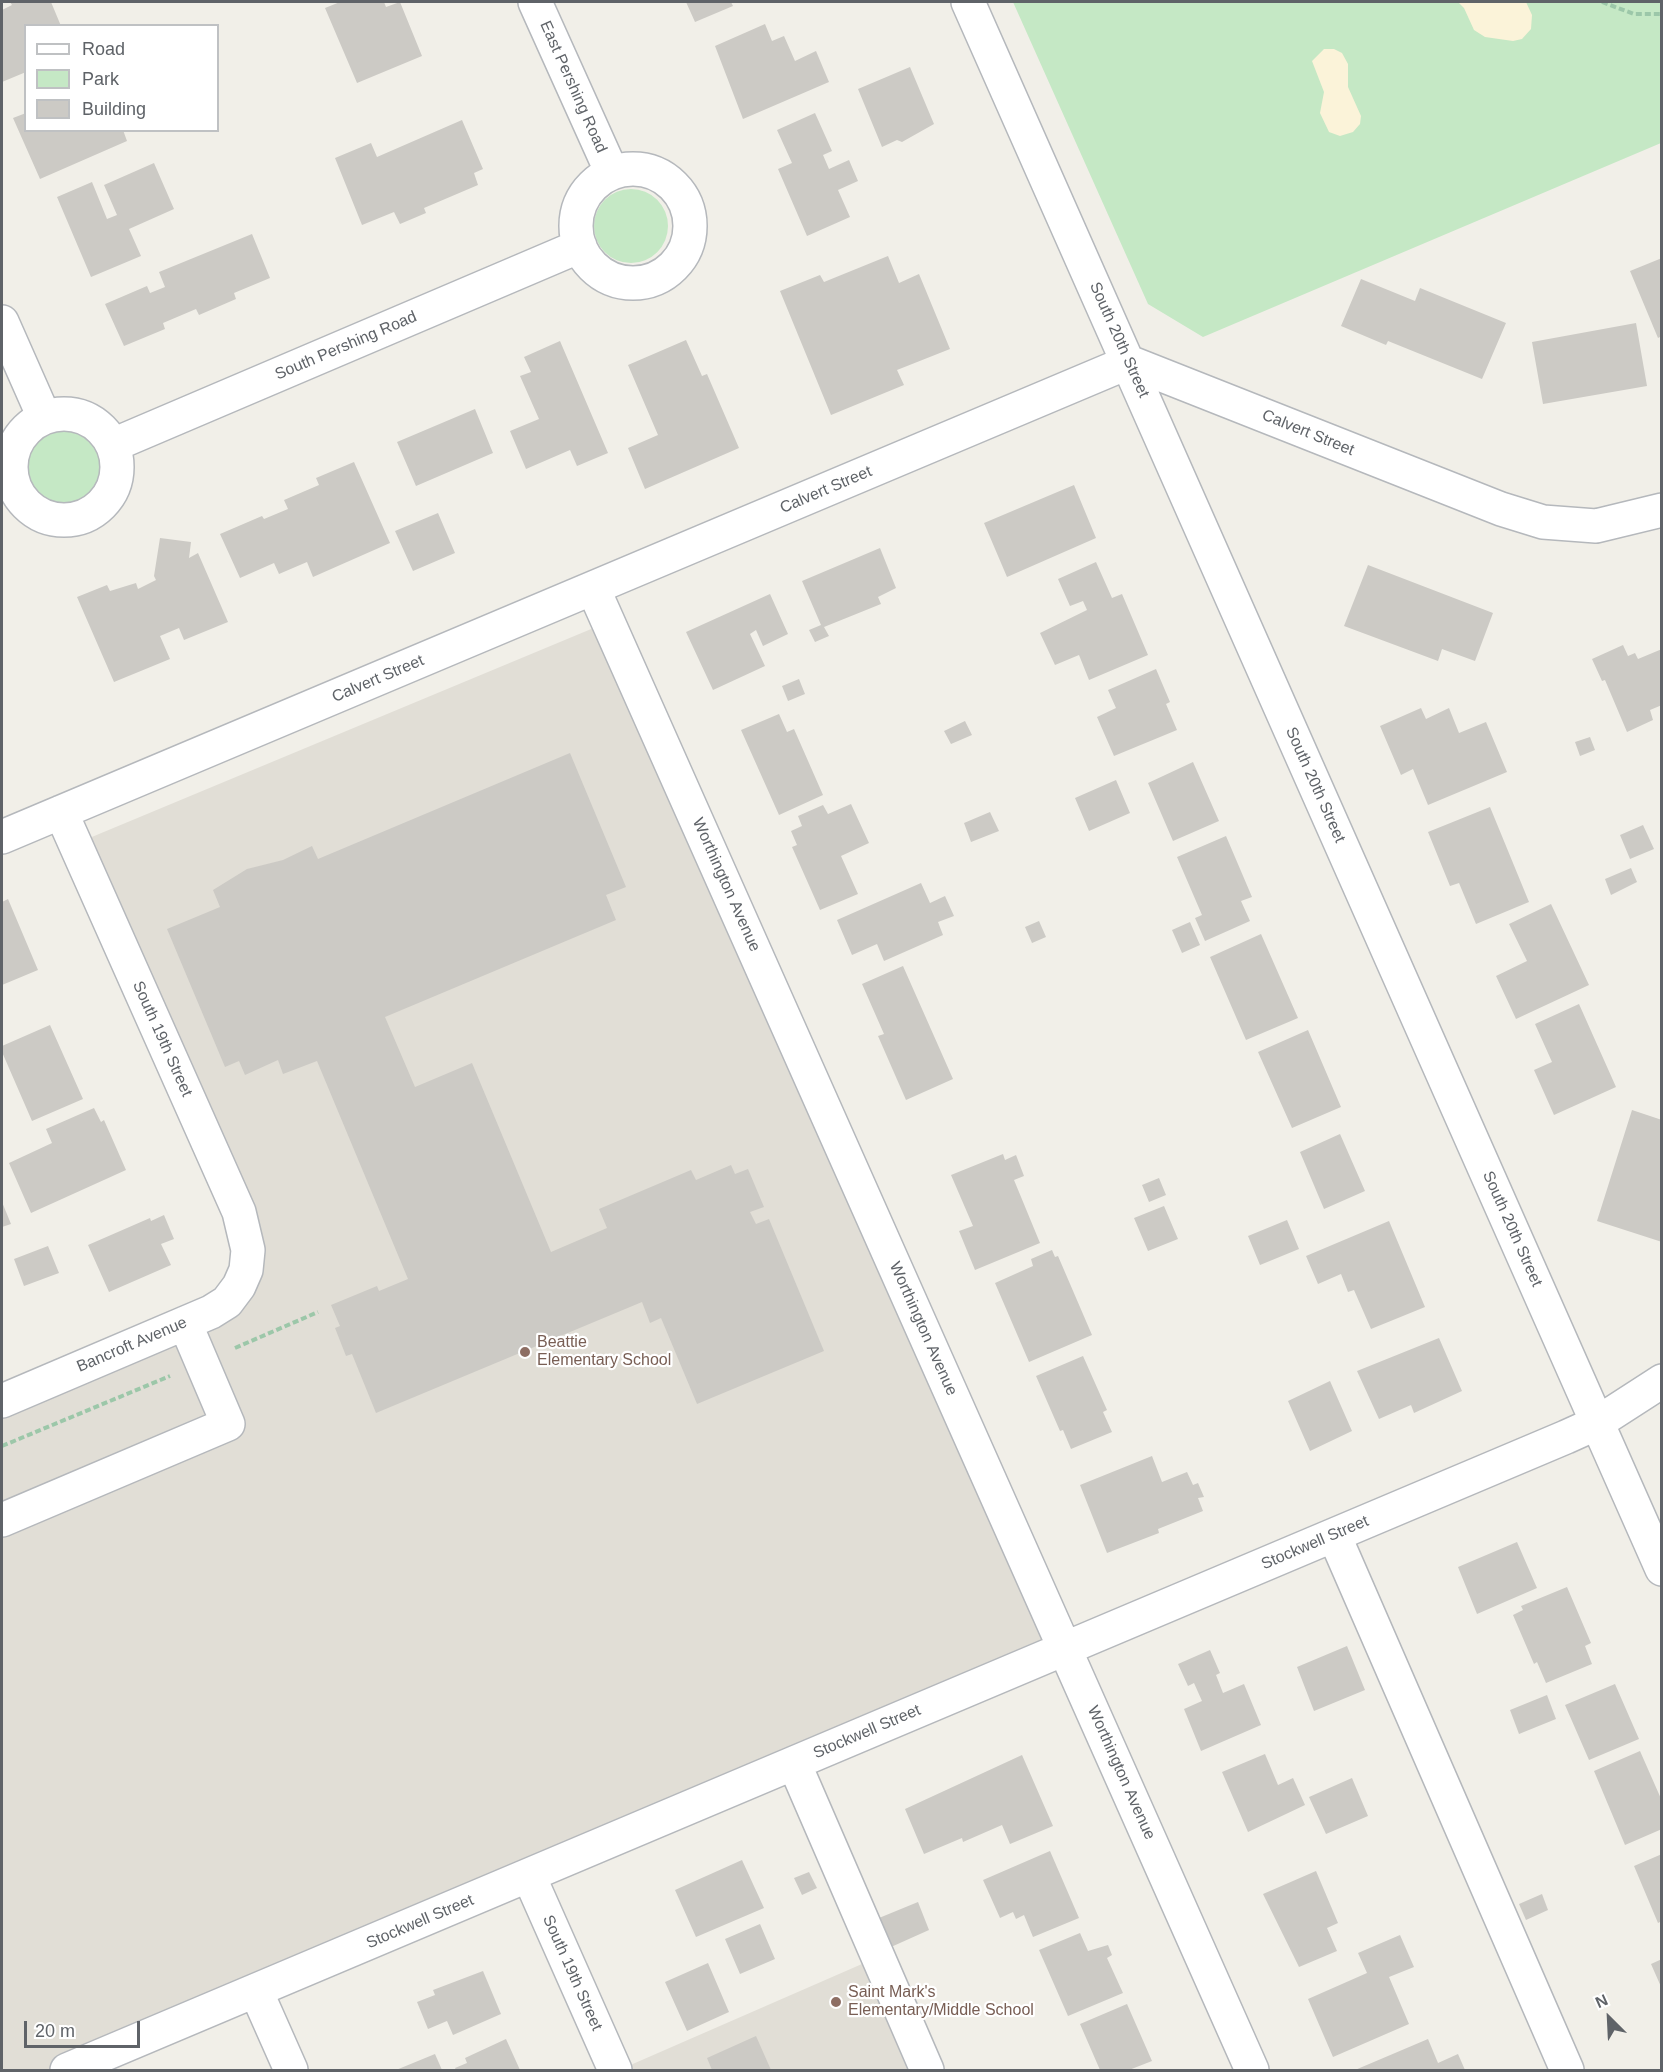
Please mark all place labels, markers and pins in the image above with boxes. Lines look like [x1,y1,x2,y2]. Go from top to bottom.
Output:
place label: Beattie Elementary School [537,1333,671,1371]
marker: Beattie Elementary School [518,1345,532,1359]
place label: Saint Mark's Elementary/Middle School [848,1983,1034,2021]
marker: Saint Mark's Elementary/Middle School [829,1995,843,2009]

